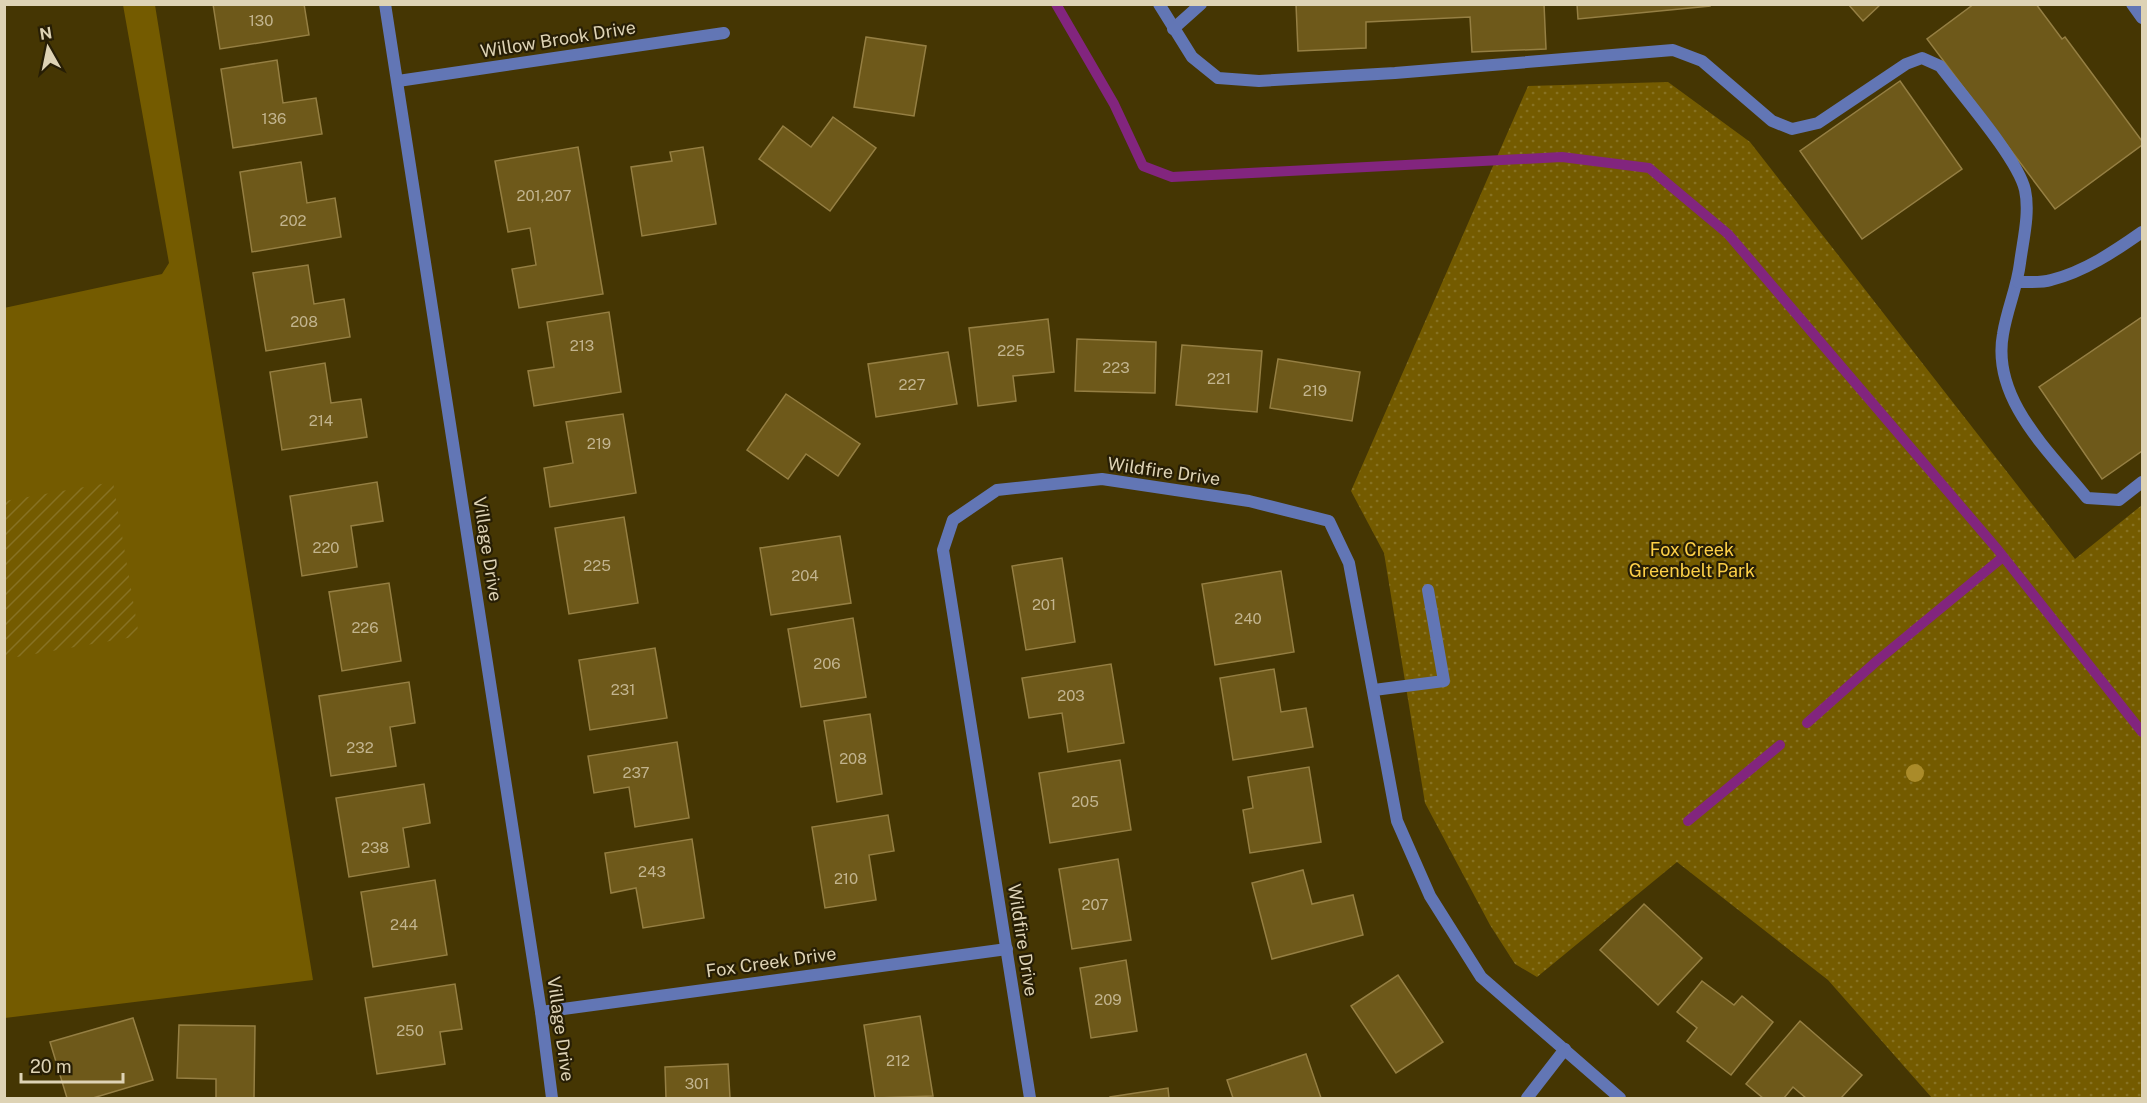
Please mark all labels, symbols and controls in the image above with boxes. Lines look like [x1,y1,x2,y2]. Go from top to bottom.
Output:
house number: 130 [249,12,273,29]
street label: Willow Brook Drive [479,16,637,62]
north arrow [18,18,78,78]
text: N [38,23,53,44]
house number: 136 [262,110,286,127]
house number: 201,207 [516,187,572,204]
house number: 202 [279,212,307,229]
house number: 208 [290,313,318,330]
house number: 213 [570,337,594,354]
house number: 225 [997,342,1025,359]
house number: 223 [1102,359,1130,376]
house number: 221 [1207,370,1231,387]
house number: 227 [899,376,925,393]
house number: 219 [1303,382,1327,399]
house number: 214 [309,412,333,429]
house number: 219 [587,435,611,452]
street label: Wildfire Drive [1106,453,1222,489]
street label: Village Drive [469,495,507,603]
house number: 220 [312,539,340,556]
park label: Fox Creek Greenbelt Park [1629,539,1755,581]
house number: 225 [583,557,611,574]
house number: 204 [791,567,819,584]
house number: 201 [1032,596,1056,613]
house number: 240 [1234,610,1262,627]
house number: 226 [351,619,379,636]
house number: 206 [813,655,841,672]
house number: 231 [611,681,635,698]
house number: 203 [1057,687,1085,704]
house number: 232 [346,739,374,756]
house number: 208 [839,750,867,767]
house number: 237 [622,764,650,781]
house number: 205 [1071,793,1099,810]
house number: 238 [361,839,389,856]
house number: 243 [638,863,666,880]
house number: 210 [834,870,858,887]
street label: Wildfire Drive [1004,882,1042,998]
house number: 207 [1082,896,1108,913]
house number: 244 [390,916,418,933]
street label: Fox Creek Drive [704,942,838,982]
street label: Village Drive [543,975,579,1083]
house number: 209 [1094,991,1122,1008]
house number: 250 [396,1022,424,1039]
scale bar [21,1046,123,1084]
house number: 212 [886,1052,910,1069]
text: 20 m [30,1056,72,1077]
house number: 301 [685,1075,709,1092]

